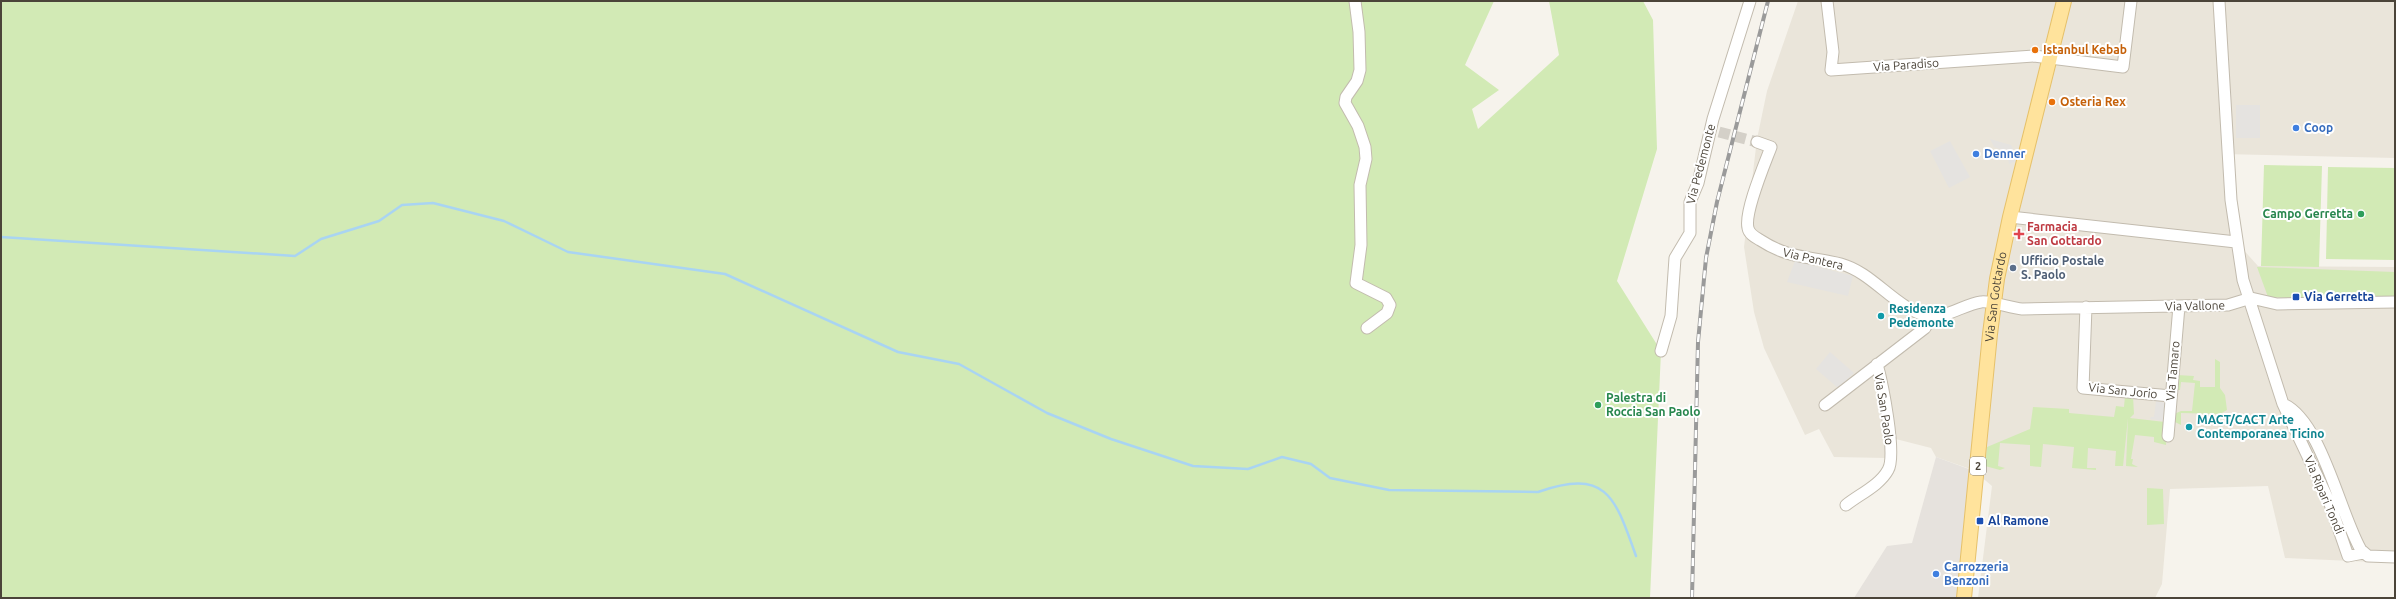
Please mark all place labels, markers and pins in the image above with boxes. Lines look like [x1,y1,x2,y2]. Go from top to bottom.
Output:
place label: Istanbul Kebab [2043,43,2127,56]
marker: Istanbul Kebab [2030,45,2040,55]
place label: Osteria Rex [2060,95,2126,108]
marker: Osteria Rex [2047,97,2057,107]
place label: Coop [2304,121,2333,134]
marker: Coop [2291,123,2301,133]
place label: Denner [1984,147,2026,160]
marker: Denner [1971,149,1981,159]
place label: Campo Gerretta [2263,207,2353,220]
marker: Campo Gerretta [2356,209,2366,219]
place label: Farmacia San Gottardo [2027,220,2102,247]
marker: Farmacia San Gottardo [2014,229,2024,239]
place label: Ufficio Postale S. Paolo [2021,254,2104,281]
marker: Ufficio Postale S. Paolo [2008,263,2018,273]
place label: Via Gerretta [2304,290,2374,303]
marker: Via Gerretta [2291,292,2301,302]
place label: Residenza Pedemonte [1889,302,1954,329]
marker: Residenza Pedemonte [1876,311,1886,321]
place label: Palestra di Roccia San Paolo [1606,391,1700,418]
marker: Palestra di Roccia San Paolo [1593,400,1603,410]
place label: MACT/CACT Arte Contemporanea Ticino [2197,413,2324,440]
marker: MACT/CACT Arte Contemporanea Ticino [2184,422,2194,432]
place label: Al Ramone [1988,514,2049,527]
marker: Al Ramone [1975,516,1985,526]
place label: Carrozzeria Benzoni [1944,560,2008,587]
marker: Carrozzeria Benzoni [1931,569,1941,579]

